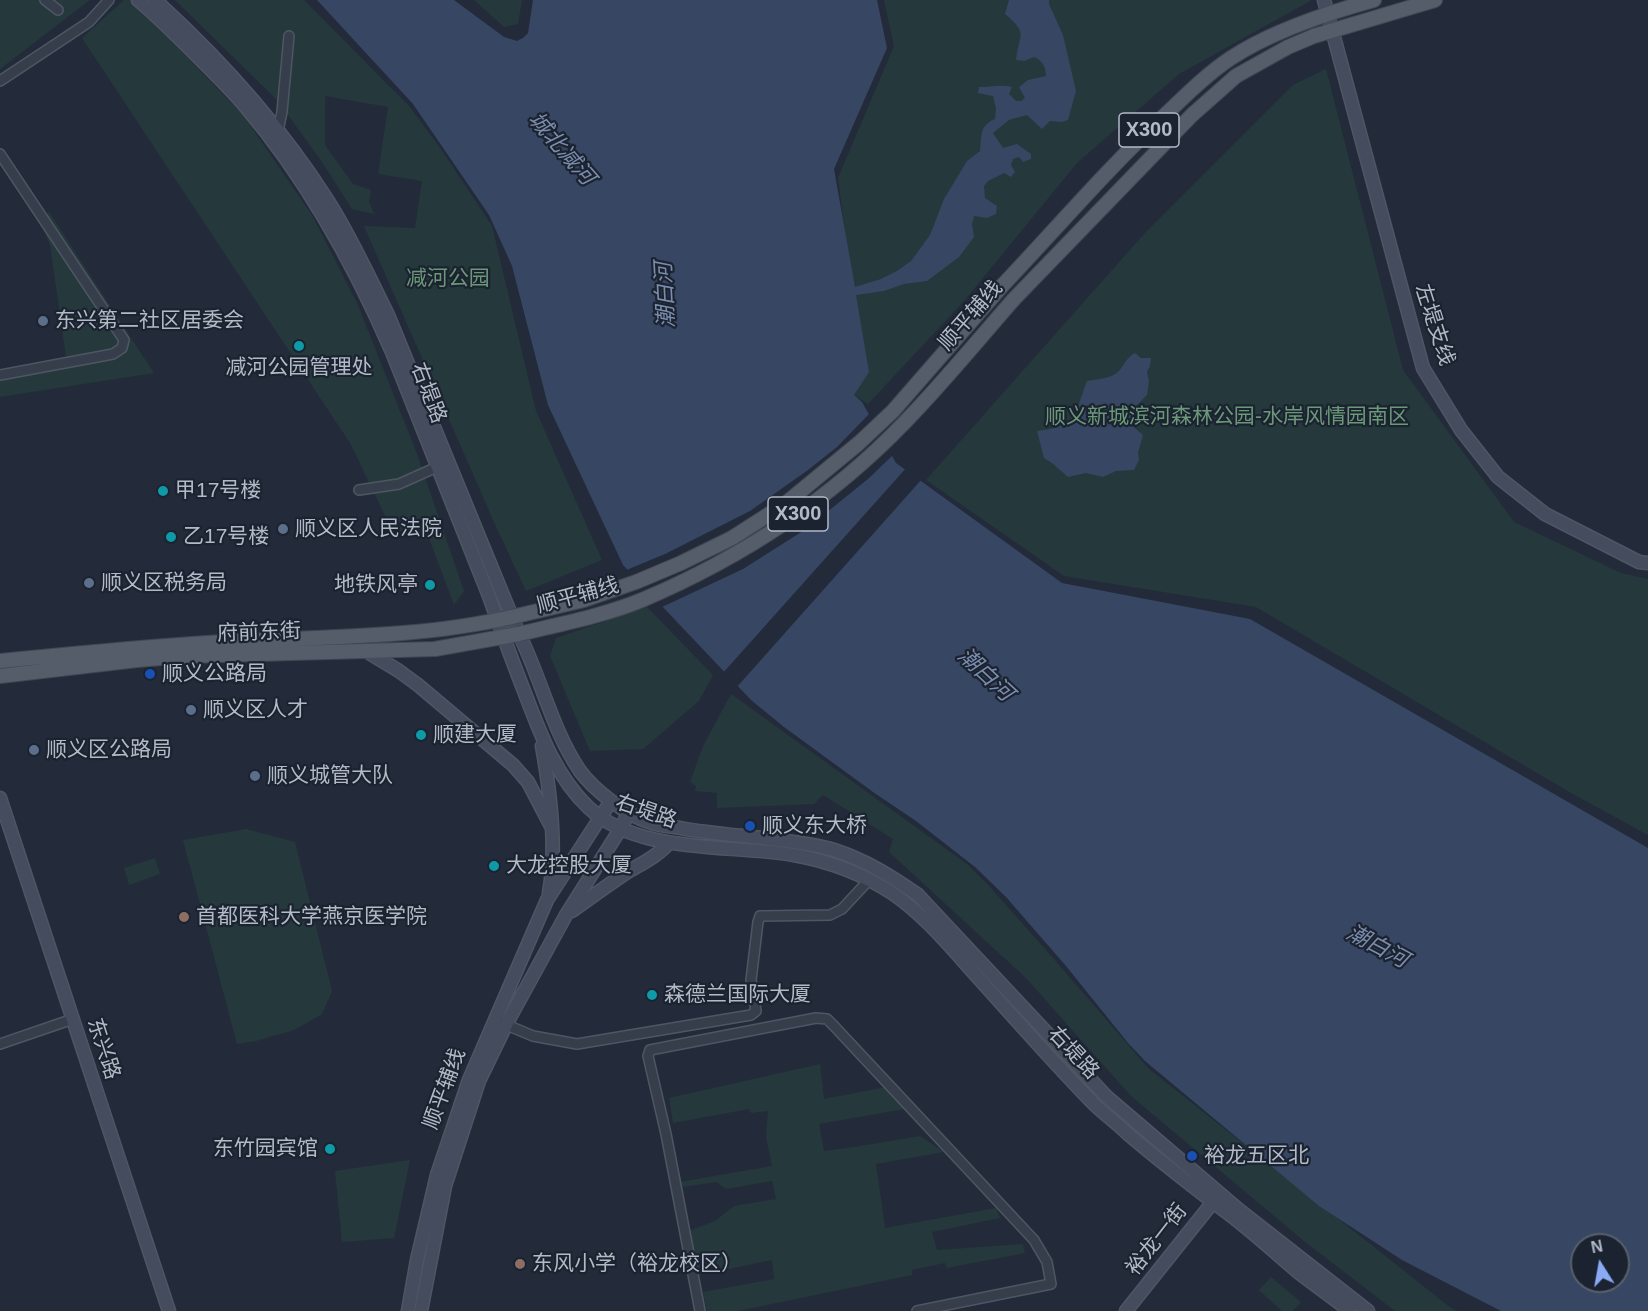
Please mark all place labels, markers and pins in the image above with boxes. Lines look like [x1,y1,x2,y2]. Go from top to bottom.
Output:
place label: 东兴第二社区居委会 [55,308,244,334]
marker: 东兴第二社区居委会 [36,314,50,328]
marker: 减河公园管理处 [292,339,306,353]
place label: 减河公园管理处 [226,355,372,381]
place label: 甲17号楼 [175,478,261,504]
marker: 甲17号楼 [156,484,170,498]
place label: 顺义区人民法院 [295,516,442,542]
marker: 顺义区人民法院 [276,522,290,536]
place label: 乙17号楼 [183,524,269,550]
marker: 乙17号楼 [164,530,178,544]
place label: 顺义区税务局 [101,570,227,596]
place label: 地铁风亭 [334,572,418,598]
marker: 顺义区税务局 [82,576,96,590]
marker: 地铁风亭 [423,578,437,592]
place label: 顺义公路局 [162,661,267,687]
marker: 顺义公路局 [143,667,157,681]
place label: 顺义区人才 [203,697,308,723]
marker: 顺义区人才 [184,703,198,717]
place label: 顺建大厦 [433,722,517,748]
marker: 顺建大厦 [414,728,428,742]
place label: 顺义区公路局 [46,737,172,763]
marker: 顺义区公路局 [27,743,41,757]
place label: 顺义城管大队 [267,763,393,789]
marker: 顺义城管大队 [248,769,262,783]
place label: 顺义东大桥 [762,813,867,839]
marker: 顺义东大桥 [743,819,757,833]
place label: 大龙控股大厦 [506,853,632,879]
marker: 大龙控股大厦 [487,859,501,873]
place label: 首都医科大学燕京医学院 [196,904,427,930]
marker: 首都医科大学燕京医学院 [177,910,191,924]
place label: 森德兰国际大厦 [664,982,811,1008]
marker: 森德兰国际大厦 [645,988,659,1002]
place label: 东竹园宾馆 [213,1136,318,1162]
marker: 东竹园宾馆 [323,1142,337,1156]
place label: 裕龙五区北 [1204,1143,1309,1169]
marker: 裕龙五区北 [1185,1149,1199,1163]
place label: 东风小学（裕龙校区） [532,1251,742,1277]
marker: 东风小学（裕龙校区） [513,1257,527,1271]

